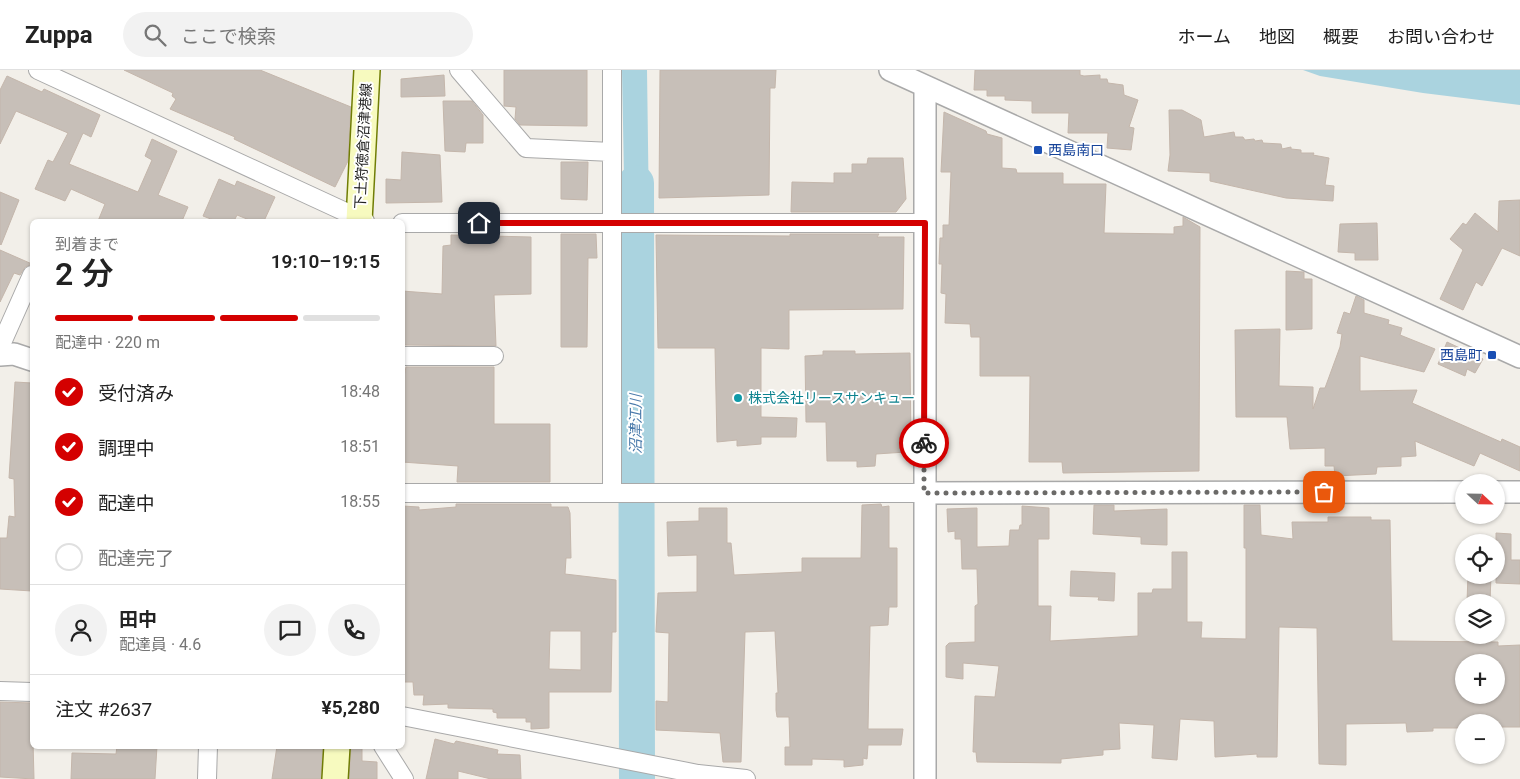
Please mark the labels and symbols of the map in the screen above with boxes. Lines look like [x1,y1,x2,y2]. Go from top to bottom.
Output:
street label: 下土狩徳倉沼津港線 [352,83,374,209]
place label: 西島南口 [1048,142,1104,158]
marker: 西島南口 [1032,144,1044,156]
pin [458,202,500,244]
place label: 西島町 [1440,347,1482,363]
marker: 西島町 [1486,349,1498,361]
place label: 株式会社リースサンキュー [748,390,915,406]
water label: 沼津江川 [627,392,645,454]
marker: 株式会社リースサンキュー [732,392,744,404]
courier [899,418,949,468]
pin [1303,471,1345,513]
north arrow [1455,474,1505,524]

